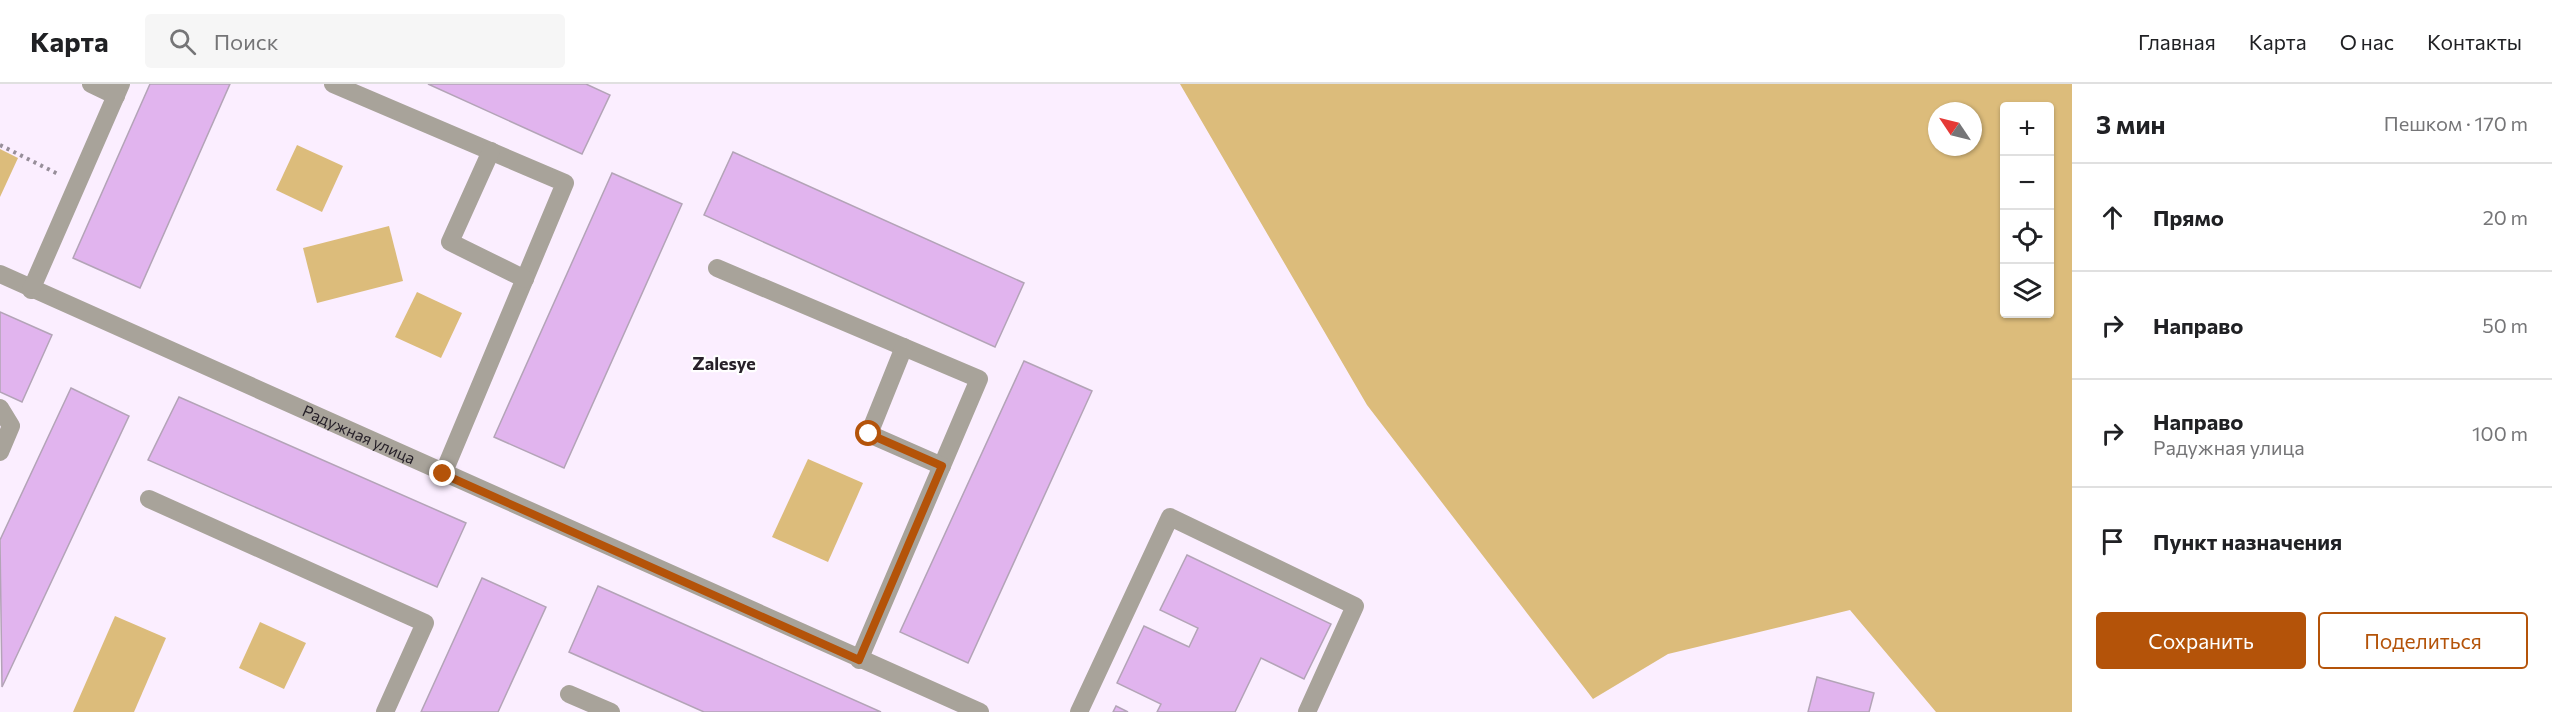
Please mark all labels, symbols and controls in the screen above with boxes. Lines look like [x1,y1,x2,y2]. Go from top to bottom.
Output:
search box [145,14,565,68]
text: Карта [30,24,109,58]
icon: search [166,25,199,58]
text: Поиск [214,28,278,55]
text: Главная [2138,29,2216,54]
text: Карта [2249,29,2307,54]
text: О нас [2340,29,2394,54]
text: Контакты [2427,29,2522,54]
north arrow [1928,102,1982,156]
map controls [2000,102,2054,318]
button: + [2000,102,2054,156]
text: 3 мин [2096,108,2166,139]
text: Пешком · 170 m [2384,111,2528,135]
button: − [2000,156,2054,210]
icon: ahead [2096,201,2129,234]
text: Прямо [2153,204,2224,231]
text: 20 m [2483,205,2528,229]
button: locate [2000,210,2054,264]
button: layers [2000,264,2054,318]
icon: right [2096,309,2129,342]
text: Направо [2153,312,2243,339]
text: 50 m [2482,313,2528,337]
district label: Zalesye [692,352,756,374]
street label: Радужная улица [300,400,418,467]
text: Направо [2153,408,2243,435]
icon: right [2096,417,2129,450]
route start [855,420,881,446]
text: 100 m [2472,421,2528,445]
text: Радужная улица [2153,435,2305,459]
route end [429,460,455,486]
icon: arrive [2096,525,2129,558]
text: Пункт назначения [2153,528,2342,555]
button: Сохранить [2096,612,2306,669]
button: Поделиться [2318,612,2528,669]

